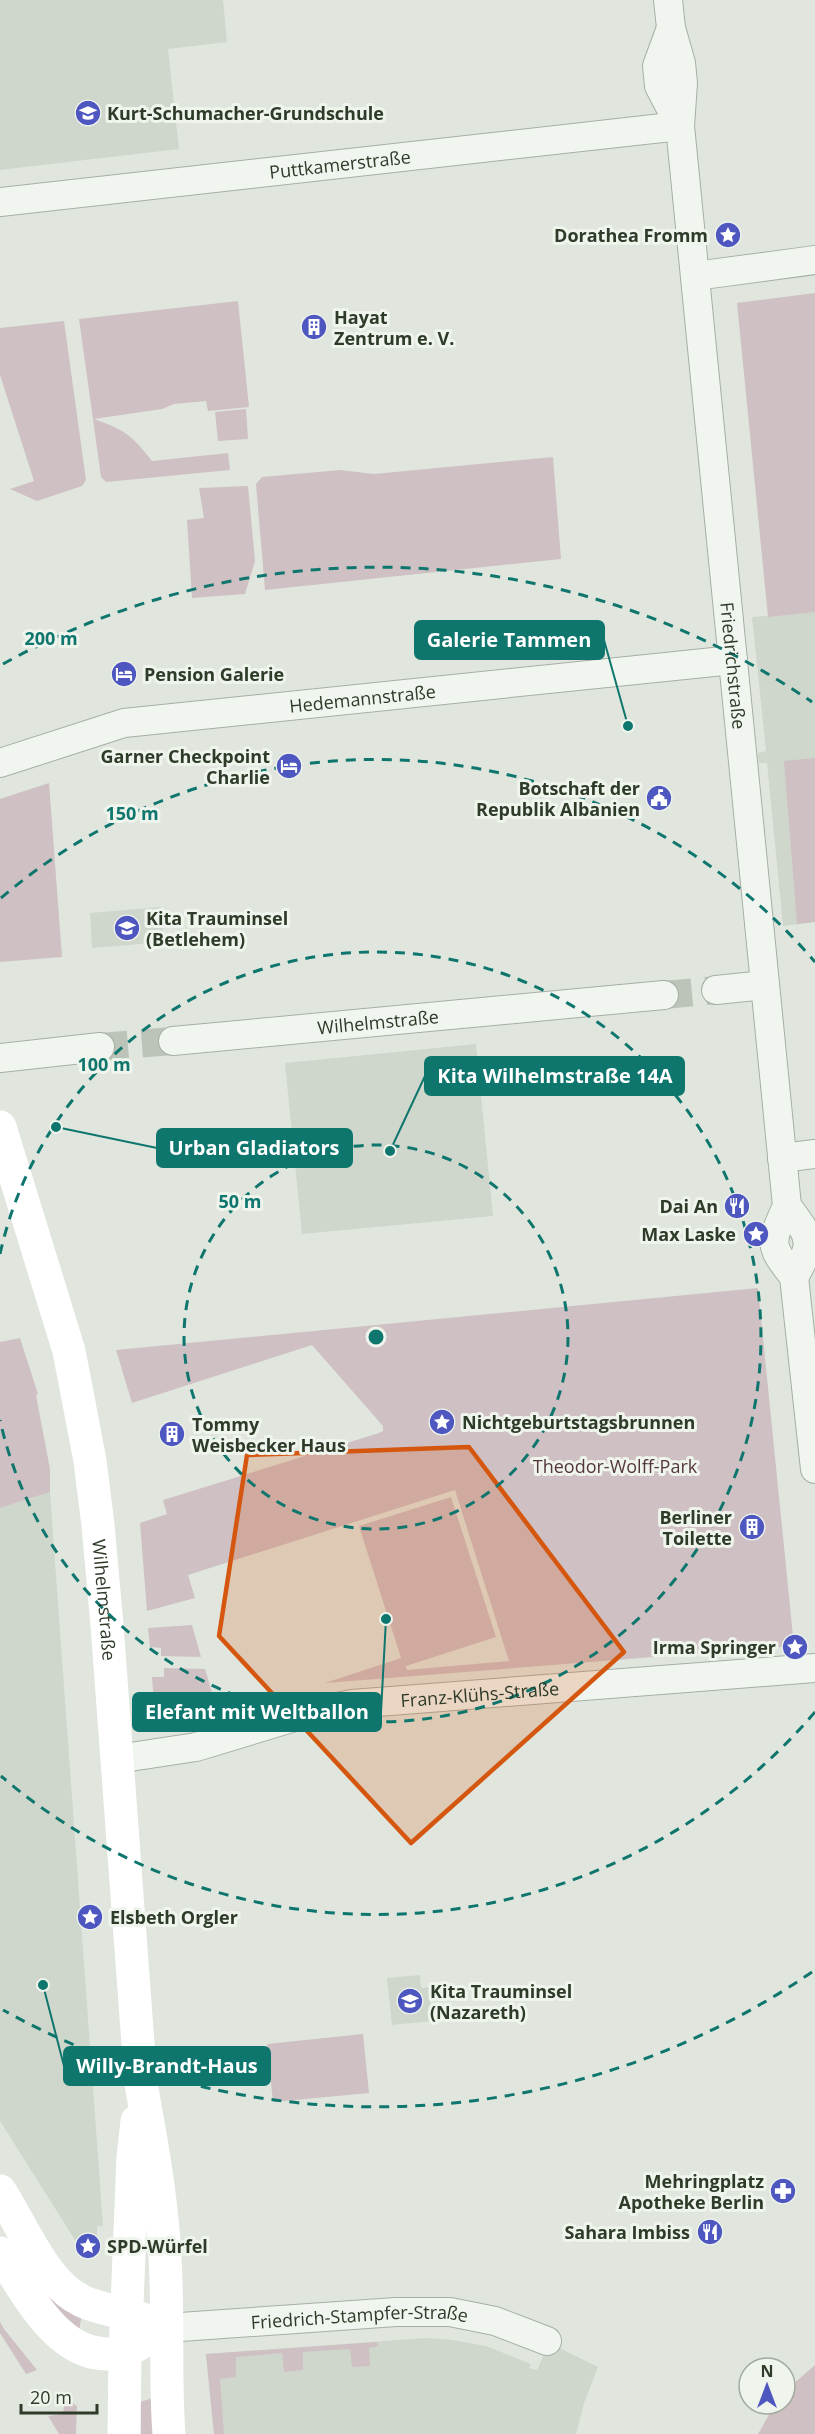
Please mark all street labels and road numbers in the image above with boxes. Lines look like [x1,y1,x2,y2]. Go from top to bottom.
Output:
street label: Puttkamerstraße [268,144,412,184]
street label: Friedrichstraße [715,601,752,730]
street label: Hedemannstraße [288,679,437,718]
street label: Wilhelmstraße [316,1004,440,1039]
street label: Wilhelmstraße [87,1538,122,1661]
street label: Franz-Klühs-Straße [400,1676,560,1712]
street label: Friedrich-Stampfer-Straße [250,2300,470,2334]

